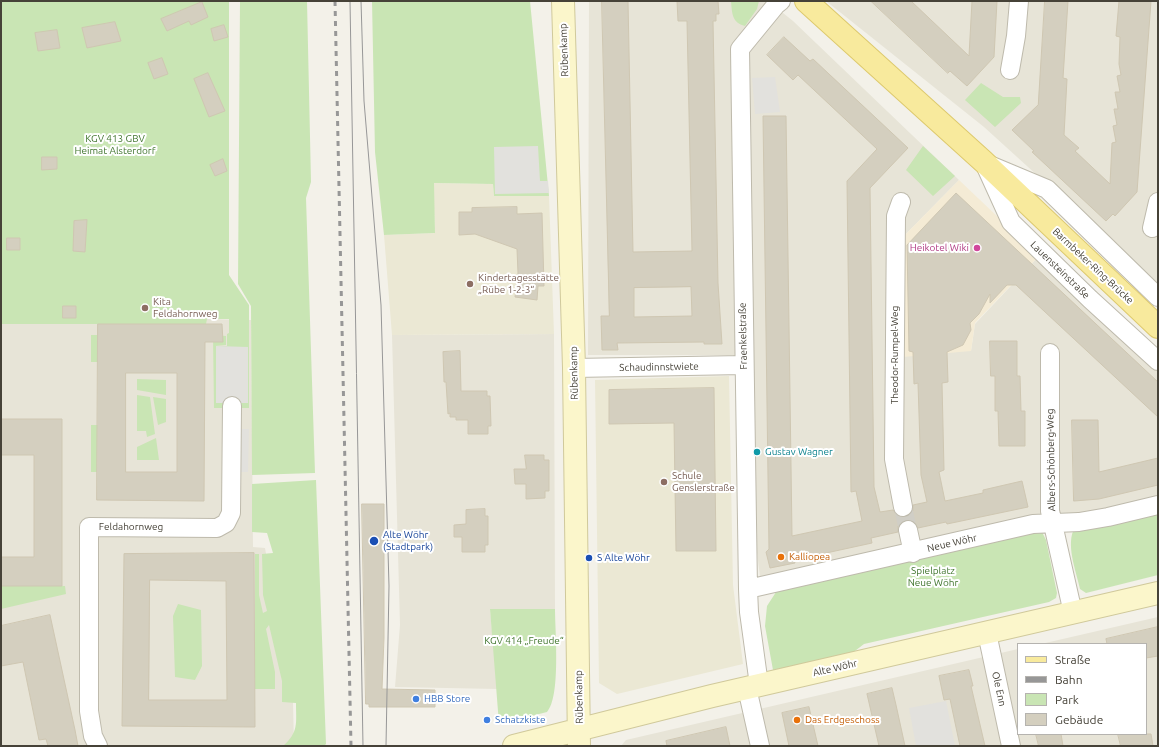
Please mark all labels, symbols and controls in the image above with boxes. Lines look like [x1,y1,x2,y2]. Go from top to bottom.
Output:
street label: Rübenkamp [557,23,571,77]
park label: KGV 413 GBV Heimat Alsterdorf [75,133,155,156]
street label: Barmbeker-Ring-Brücke [1050,225,1136,307]
street label: Lauensteinstraße [1028,239,1092,301]
place label: Heikotel Wiki [910,242,969,254]
marker: Heikotel Wiki [972,243,982,253]
place label: Kindertagesstätte „Rübe 1-2-3“ [478,272,559,296]
marker: Kindertagesstätte „Rübe 1-2-3“ [465,279,475,289]
place label: Kita Feldahornweg [153,296,217,320]
street label: Fraenkelstraße [736,302,750,370]
marker: Kita Feldahornweg [140,303,150,313]
street label: Theodor-Rumpel-Weg [889,306,901,404]
street label: Rübenkamp [568,346,580,400]
street label: Schaudinnstwiete [619,360,699,374]
street label: Albers-Schönberg-Weg [1044,408,1058,512]
place label: Gustav Wagner [765,446,833,458]
marker: Gustav Wagner [752,447,762,457]
place label: Schule Genslerstraße [672,470,735,494]
marker: Schule Genslerstraße [659,477,669,487]
street label: Feldahornweg [99,521,163,533]
place label: Alte Wöhr (Stadtpark) [383,529,433,552]
street label: Neue Wöhr [926,531,978,555]
marker: Alte Wöhr (Stadtpark) [368,535,380,547]
place label: Kalliopea [789,551,830,563]
place label: S Alte Wöhr [597,552,650,564]
marker: Kalliopea [776,552,786,562]
marker: S Alte Wöhr [584,553,594,563]
park label: Spielplatz Neue Wöhr [908,565,958,588]
park label: KGV 414 „Freude“ [484,635,564,647]
legend [1017,643,1147,735]
text: Straße [1055,653,1091,666]
street label: Alte Wöhr [812,657,858,679]
street label: Rübenkamp [573,670,585,724]
street label: Ole Enn [989,671,1009,707]
text: Bahn [1055,673,1083,686]
place label: HBB Store [424,693,470,705]
text: Park [1055,693,1079,706]
marker: HBB Store [411,694,421,704]
text: Gebäude [1055,713,1103,726]
place label: Schatzkiste [495,714,546,726]
place label: Das Erdgeschoss [805,714,880,726]
marker: Schatzkiste [482,715,492,725]
marker: Das Erdgeschoss [792,715,802,725]

